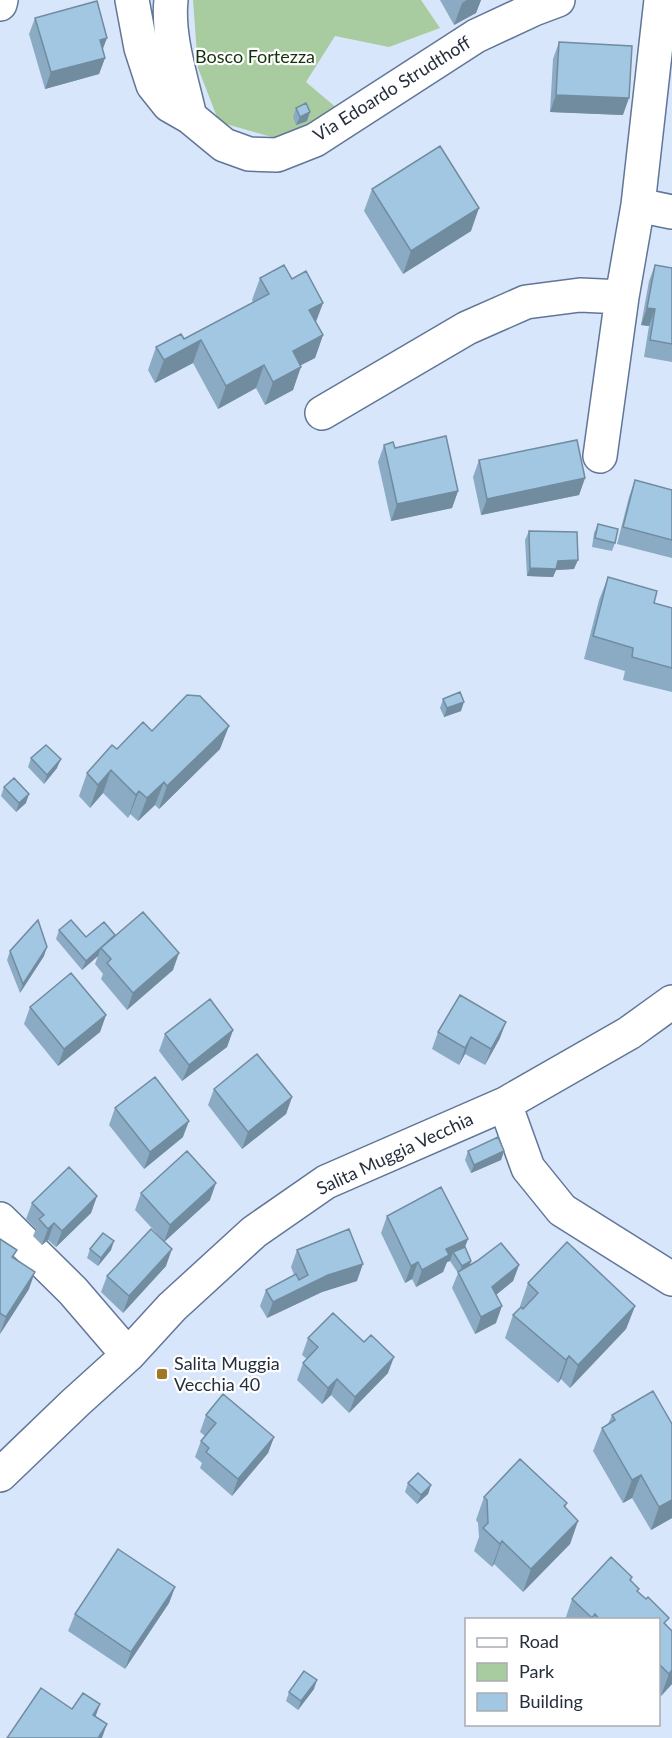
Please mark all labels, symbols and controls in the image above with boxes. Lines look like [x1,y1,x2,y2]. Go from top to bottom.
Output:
street label: Via Edoardo Strudthoff [309,31,474,146]
park label: Bosco Fortezza [195,45,315,67]
street label: Salita Muggia Vecchia [313,1107,476,1199]
place label: Salita Muggia Vecchia 40 [174,1352,280,1395]
marker: Salita Muggia Vecchia 40 [155,1367,169,1381]
legend [465,1618,660,1726]
text: Road [519,1630,559,1652]
text: Park [519,1660,555,1682]
text: Building [519,1690,583,1712]

